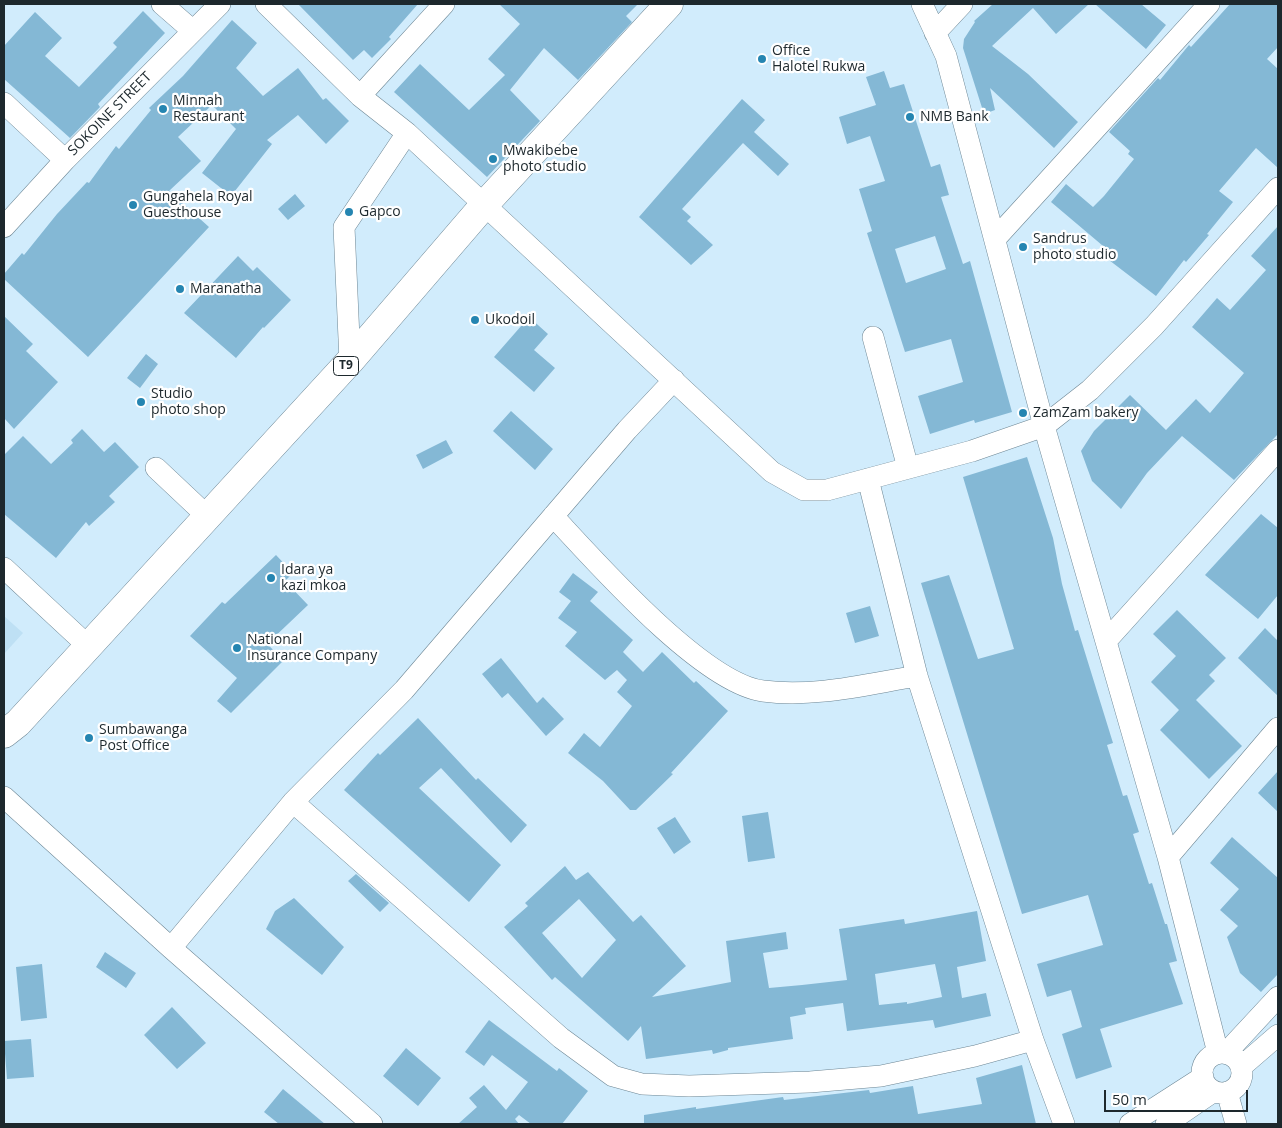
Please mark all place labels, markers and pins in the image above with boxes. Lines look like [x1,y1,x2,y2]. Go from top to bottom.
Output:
place label: Office Halotel Rukwa [772,43,865,75]
marker: Office Halotel Rukwa [756,53,768,65]
place label: Minnah Restaurant [173,93,245,125]
marker: Minnah Restaurant [157,103,169,115]
place label: NMB Bank [920,109,989,125]
marker: NMB Bank [904,111,916,123]
place label: Mwakibebe photo studio [503,143,586,176]
marker: Mwakibebe photo studio [487,153,499,165]
place label: Gungahela Royal Guesthouse [143,189,253,222]
marker: Gungahela Royal Guesthouse [127,199,139,211]
place label: Gapco [359,204,401,220]
marker: Gapco [343,206,355,218]
place label: Sandrus photo studio [1033,231,1116,264]
marker: Sandrus photo studio [1017,241,1029,253]
place label: Maranatha [190,281,262,297]
marker: Maranatha [174,283,186,295]
place label: Ukodoil [485,312,535,328]
marker: Ukodoil [469,314,481,326]
place label: Studio photo shop [151,386,226,418]
marker: Studio photo shop [135,396,147,408]
place label: ZamZam bakery [1033,405,1138,421]
marker: ZamZam bakery [1017,407,1029,419]
place label: Idara ya kazi mkoa [281,562,346,594]
marker: Idara ya kazi mkoa [265,572,277,584]
place label: National Insurance Company [247,632,377,664]
marker: National Insurance Company [231,642,243,654]
place label: Sumbawanga Post Office [99,722,187,754]
marker: Sumbawanga Post Office [83,732,95,744]

